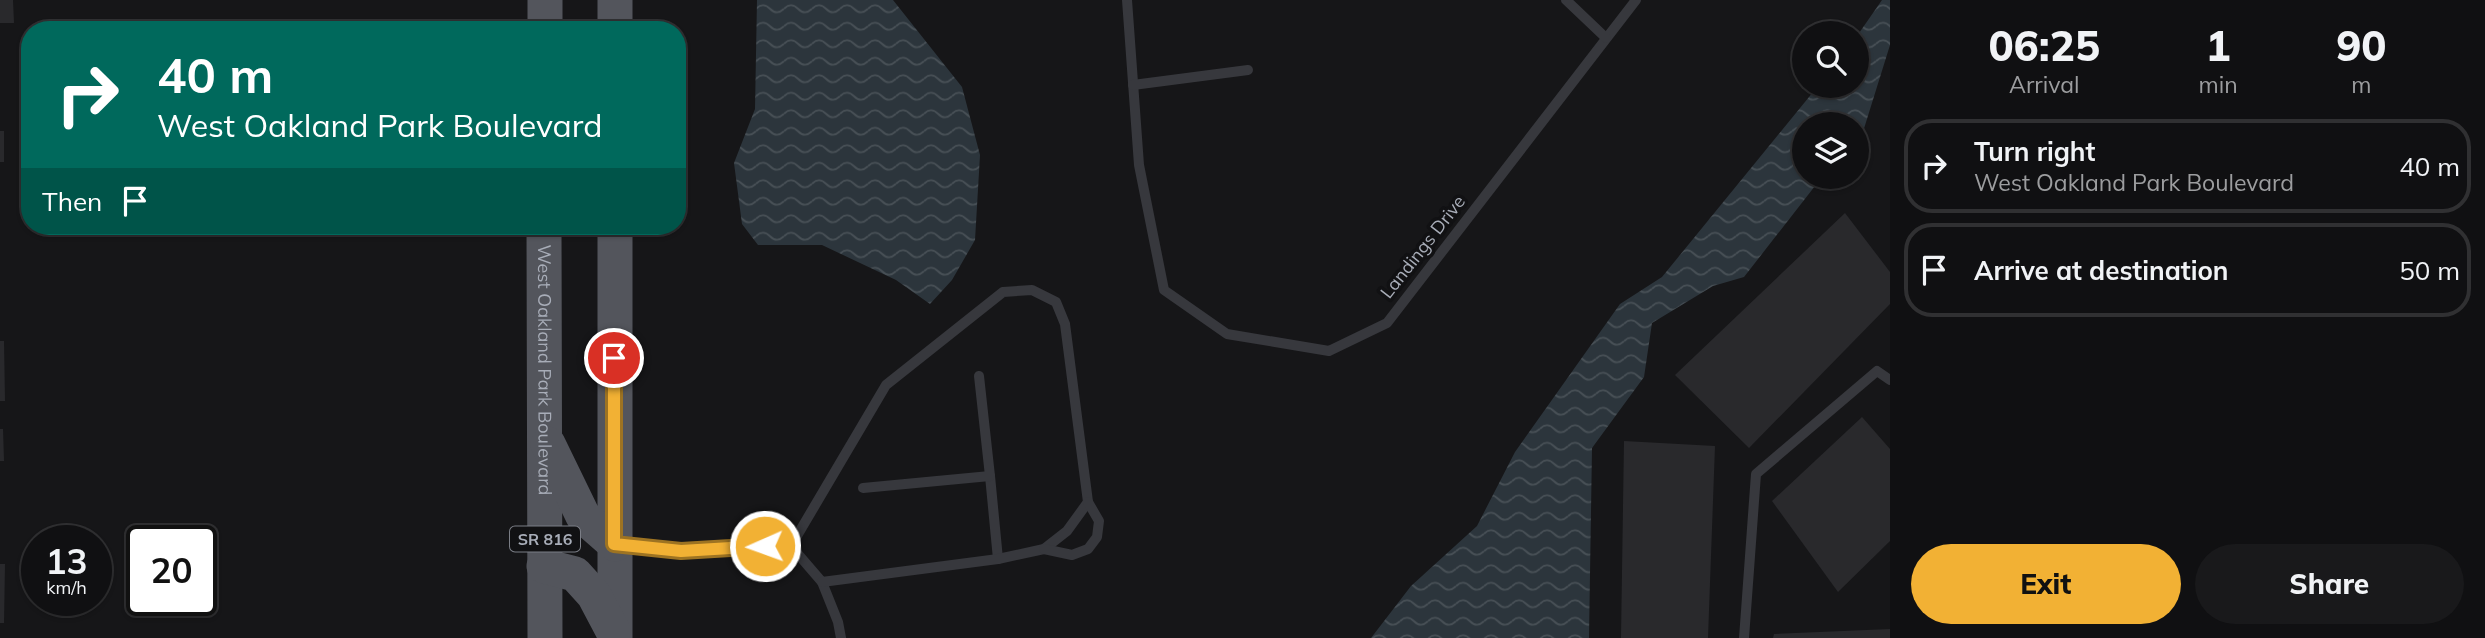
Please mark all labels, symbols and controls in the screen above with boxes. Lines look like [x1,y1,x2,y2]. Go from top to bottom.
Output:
text: 06:25 [1988,19,2100,72]
text: 1 [2206,19,2231,72]
text: 90 [2336,19,2387,72]
map controls [1792,21,1869,189]
button: search [1792,21,1869,98]
text: 40 m [157,44,273,105]
icon: right [42,49,133,140]
text: Arrival [2009,70,2079,99]
text: min [2199,70,2238,99]
text: m [2351,70,2371,99]
text: West Oakland Park Boulevard [157,105,602,145]
button: layers [1792,112,1869,189]
text: Turn right [1974,135,2095,168]
icon: right [1915,147,1953,185]
text: 40 m [2399,150,2460,183]
text: West Oakland Park Boulevard [1974,168,2294,197]
icon: arrive [116,182,154,220]
text: Then [42,185,102,218]
street label: Landings Drive [1375,190,1470,303]
street label: West Oakland Park Boulevard [533,245,557,495]
icon: arrive [1915,251,1953,289]
text: Arrive at destination [1974,254,2229,287]
text: 50 m [2399,254,2460,287]
pin [584,328,644,388]
icon: arrive [595,339,633,377]
position arrow [728,509,802,583]
speed limit sign: 20 [126,525,217,616]
road number: SR 816 [510,526,580,552]
text: 13 [45,539,88,583]
button: Exit [1911,544,2181,624]
button: Share [2195,544,2464,624]
text: km/h [46,576,87,599]

